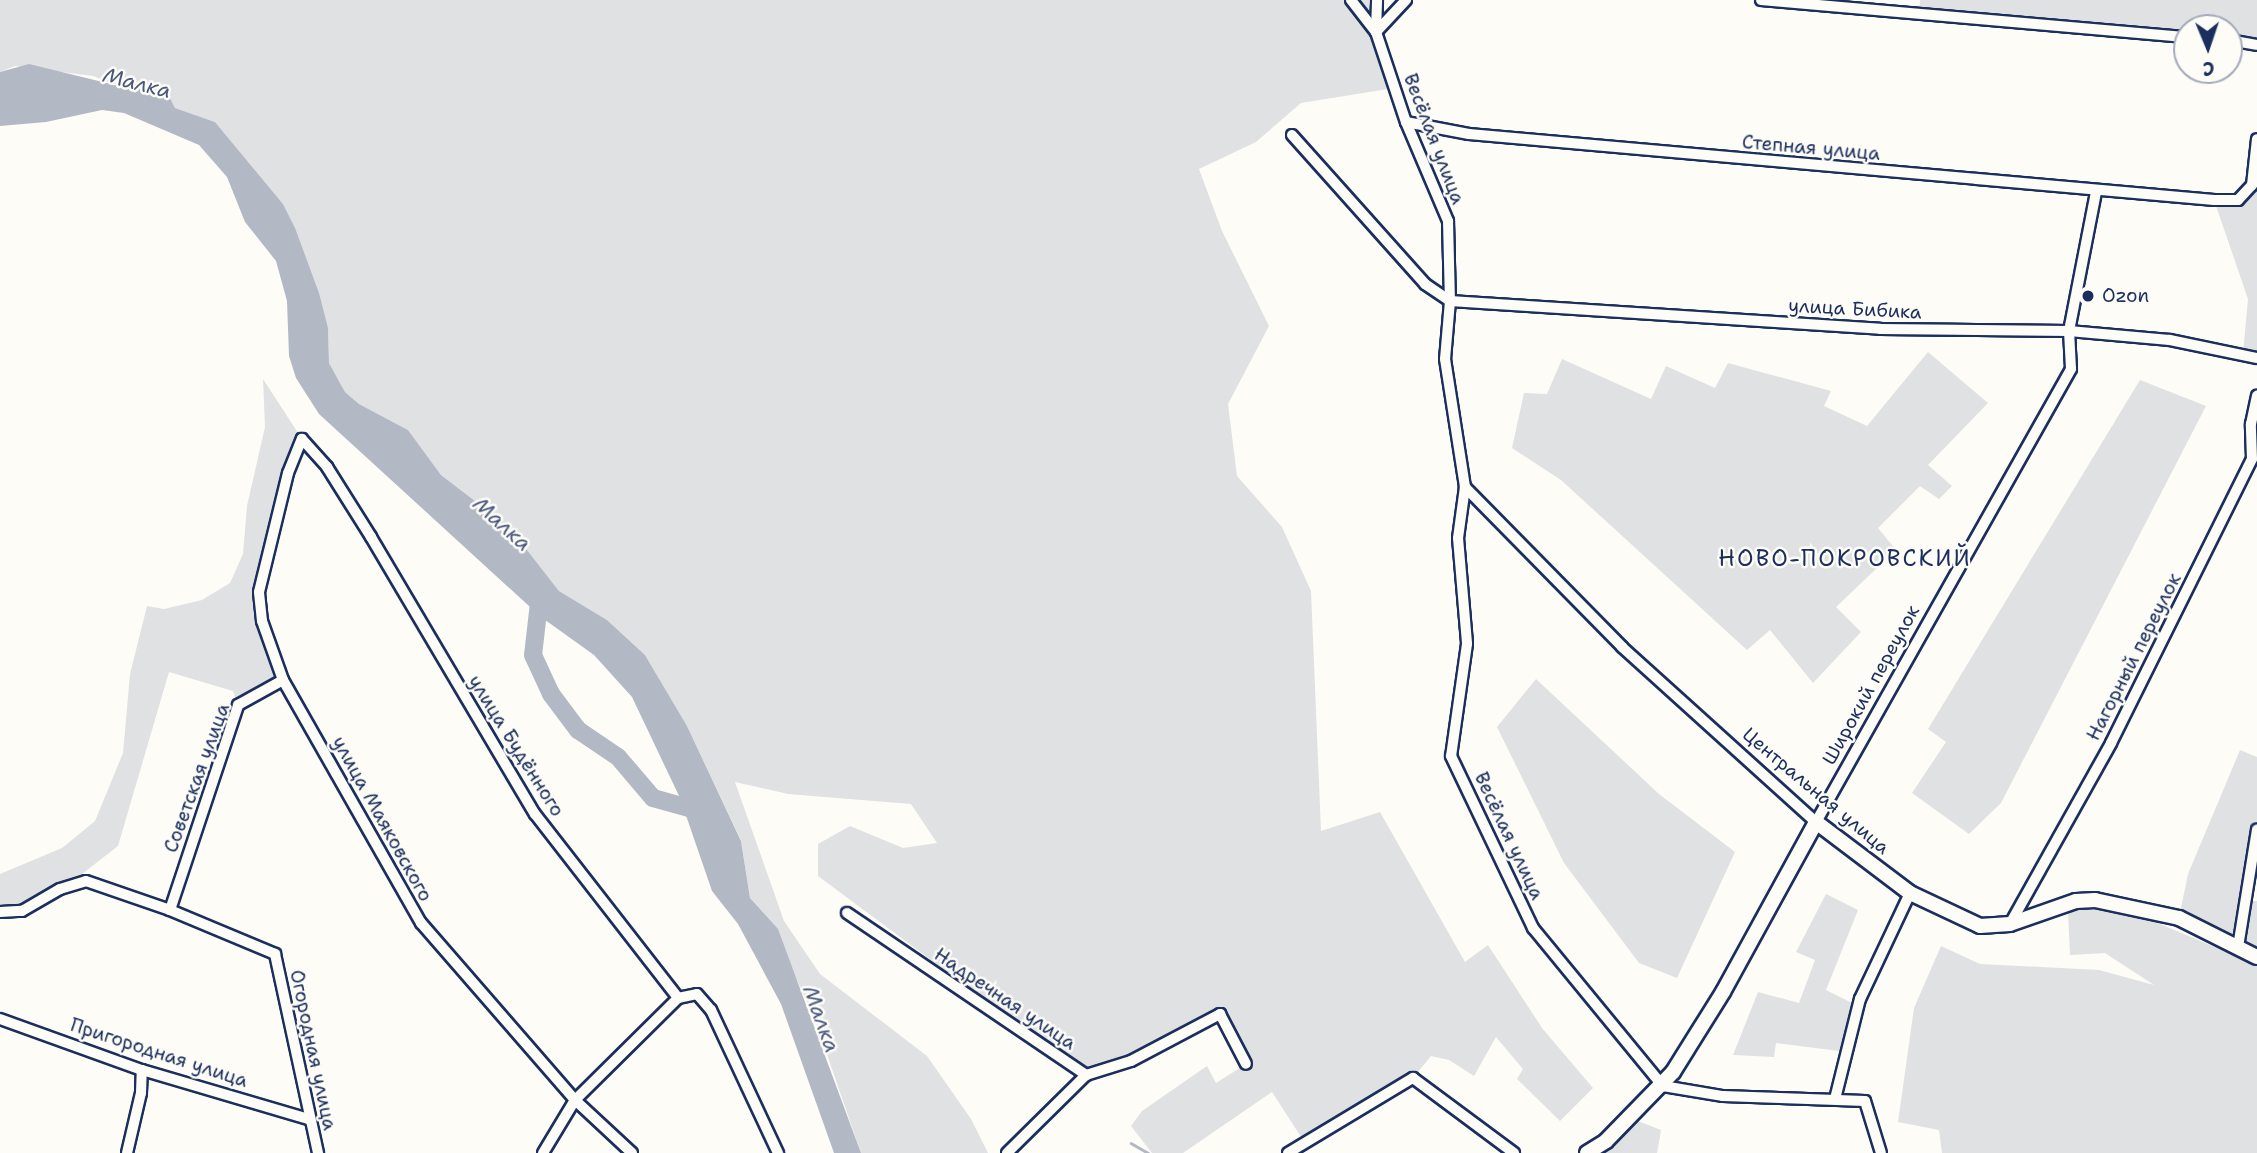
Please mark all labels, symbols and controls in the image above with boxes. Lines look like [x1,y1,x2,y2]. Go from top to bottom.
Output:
north arrow [2173,14,2243,84]
text: С [2202,56,2215,81]
water label: Малка [100,62,174,104]
street label: Весёлая улица [1399,70,1469,208]
street label: Степная улица [1741,131,1881,165]
place label: Ozon [2102,285,2149,307]
marker: Ozon [2080,288,2096,304]
street label: улица Бибика [1788,294,1922,324]
water label: Малка [468,491,536,557]
district label: НОВО-ПОКРОВСКИЙ [1720,544,1970,572]
street label: Нагорный переулок [2082,570,2186,744]
street label: Широкий переулок [1818,601,1924,769]
street label: улица Будённого [463,671,569,821]
street label: Советская улица [159,700,235,856]
street label: Центральная улица [1738,723,1894,859]
street label: улица Маяковского [327,732,437,906]
street label: Весёлая улица [1469,769,1549,903]
street label: Надречная улица [930,943,1080,1055]
street label: Огородная улица [285,968,341,1132]
water label: Малка [797,982,845,1056]
street label: Пригородная улица [67,1014,251,1092]

